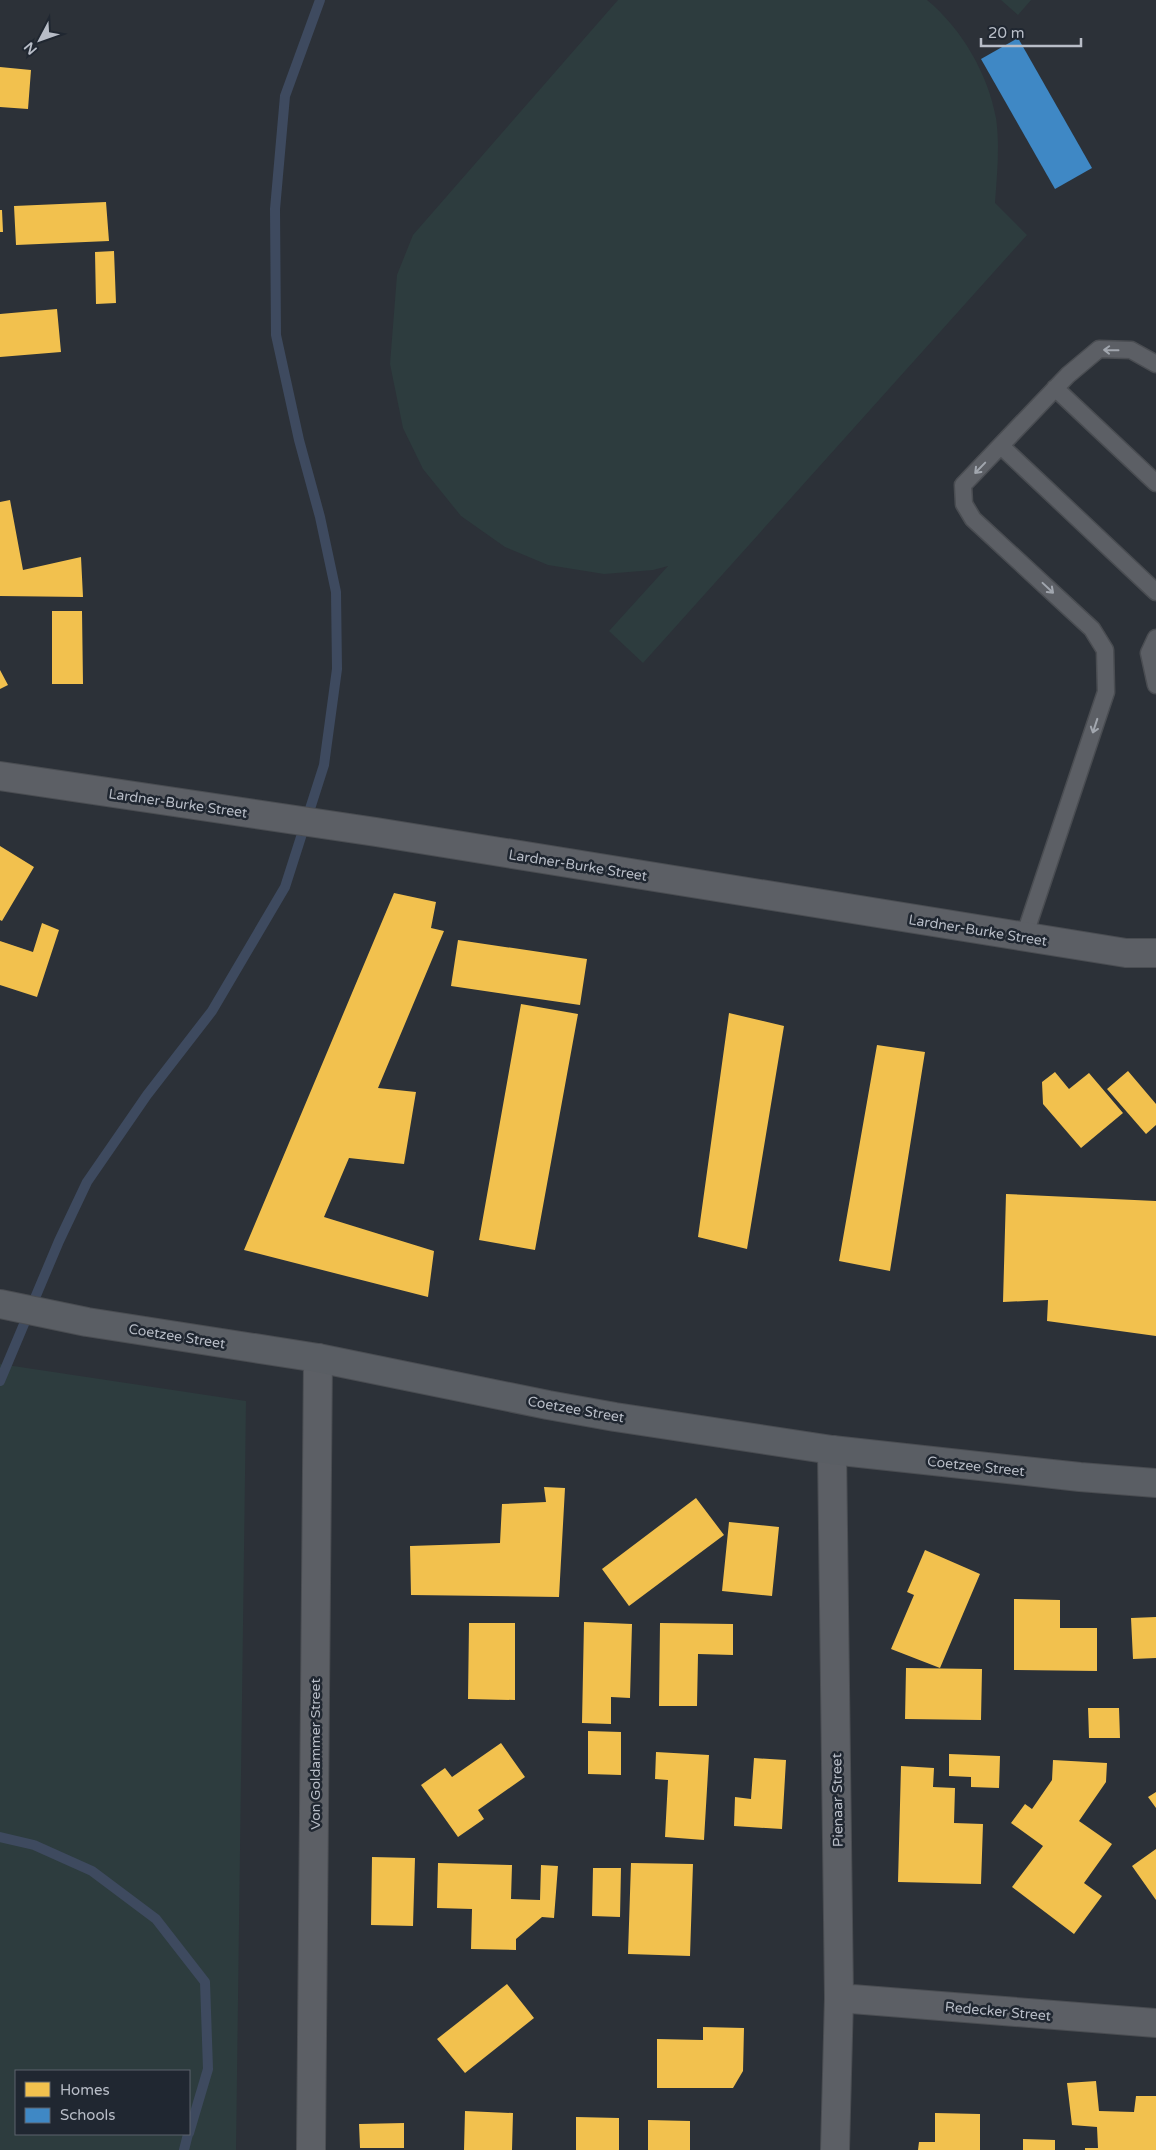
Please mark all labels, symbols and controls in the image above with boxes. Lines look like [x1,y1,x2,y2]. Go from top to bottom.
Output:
north arrow [15,15,65,65]
scale bar [981,15,1081,47]
text: 20 m [988,24,1025,42]
text: N [20,38,41,58]
one-way arrow [1103,345,1119,354]
one-way arrow [974,461,986,474]
one-way arrow [1041,582,1054,594]
one-way arrow [1089,717,1099,733]
street label: Lardner-Burke Street [107,785,249,822]
street label: Lardner-Burke Street [507,846,649,885]
street label: Lardner-Burke Street [907,911,1049,950]
street label: Coetzee Street [127,1320,227,1353]
street label: Coetzee Street [526,1393,626,1426]
street label: Coetzee Street [926,1453,1026,1480]
street label: Von Goldammer Street [307,1678,324,1830]
street label: Pienaar Street [828,1752,847,1847]
street label: Redecker Street [944,1998,1052,2025]
legend [15,2070,190,2135]
text: Homes [60,2081,110,2099]
text: Schools [60,2106,116,2124]

